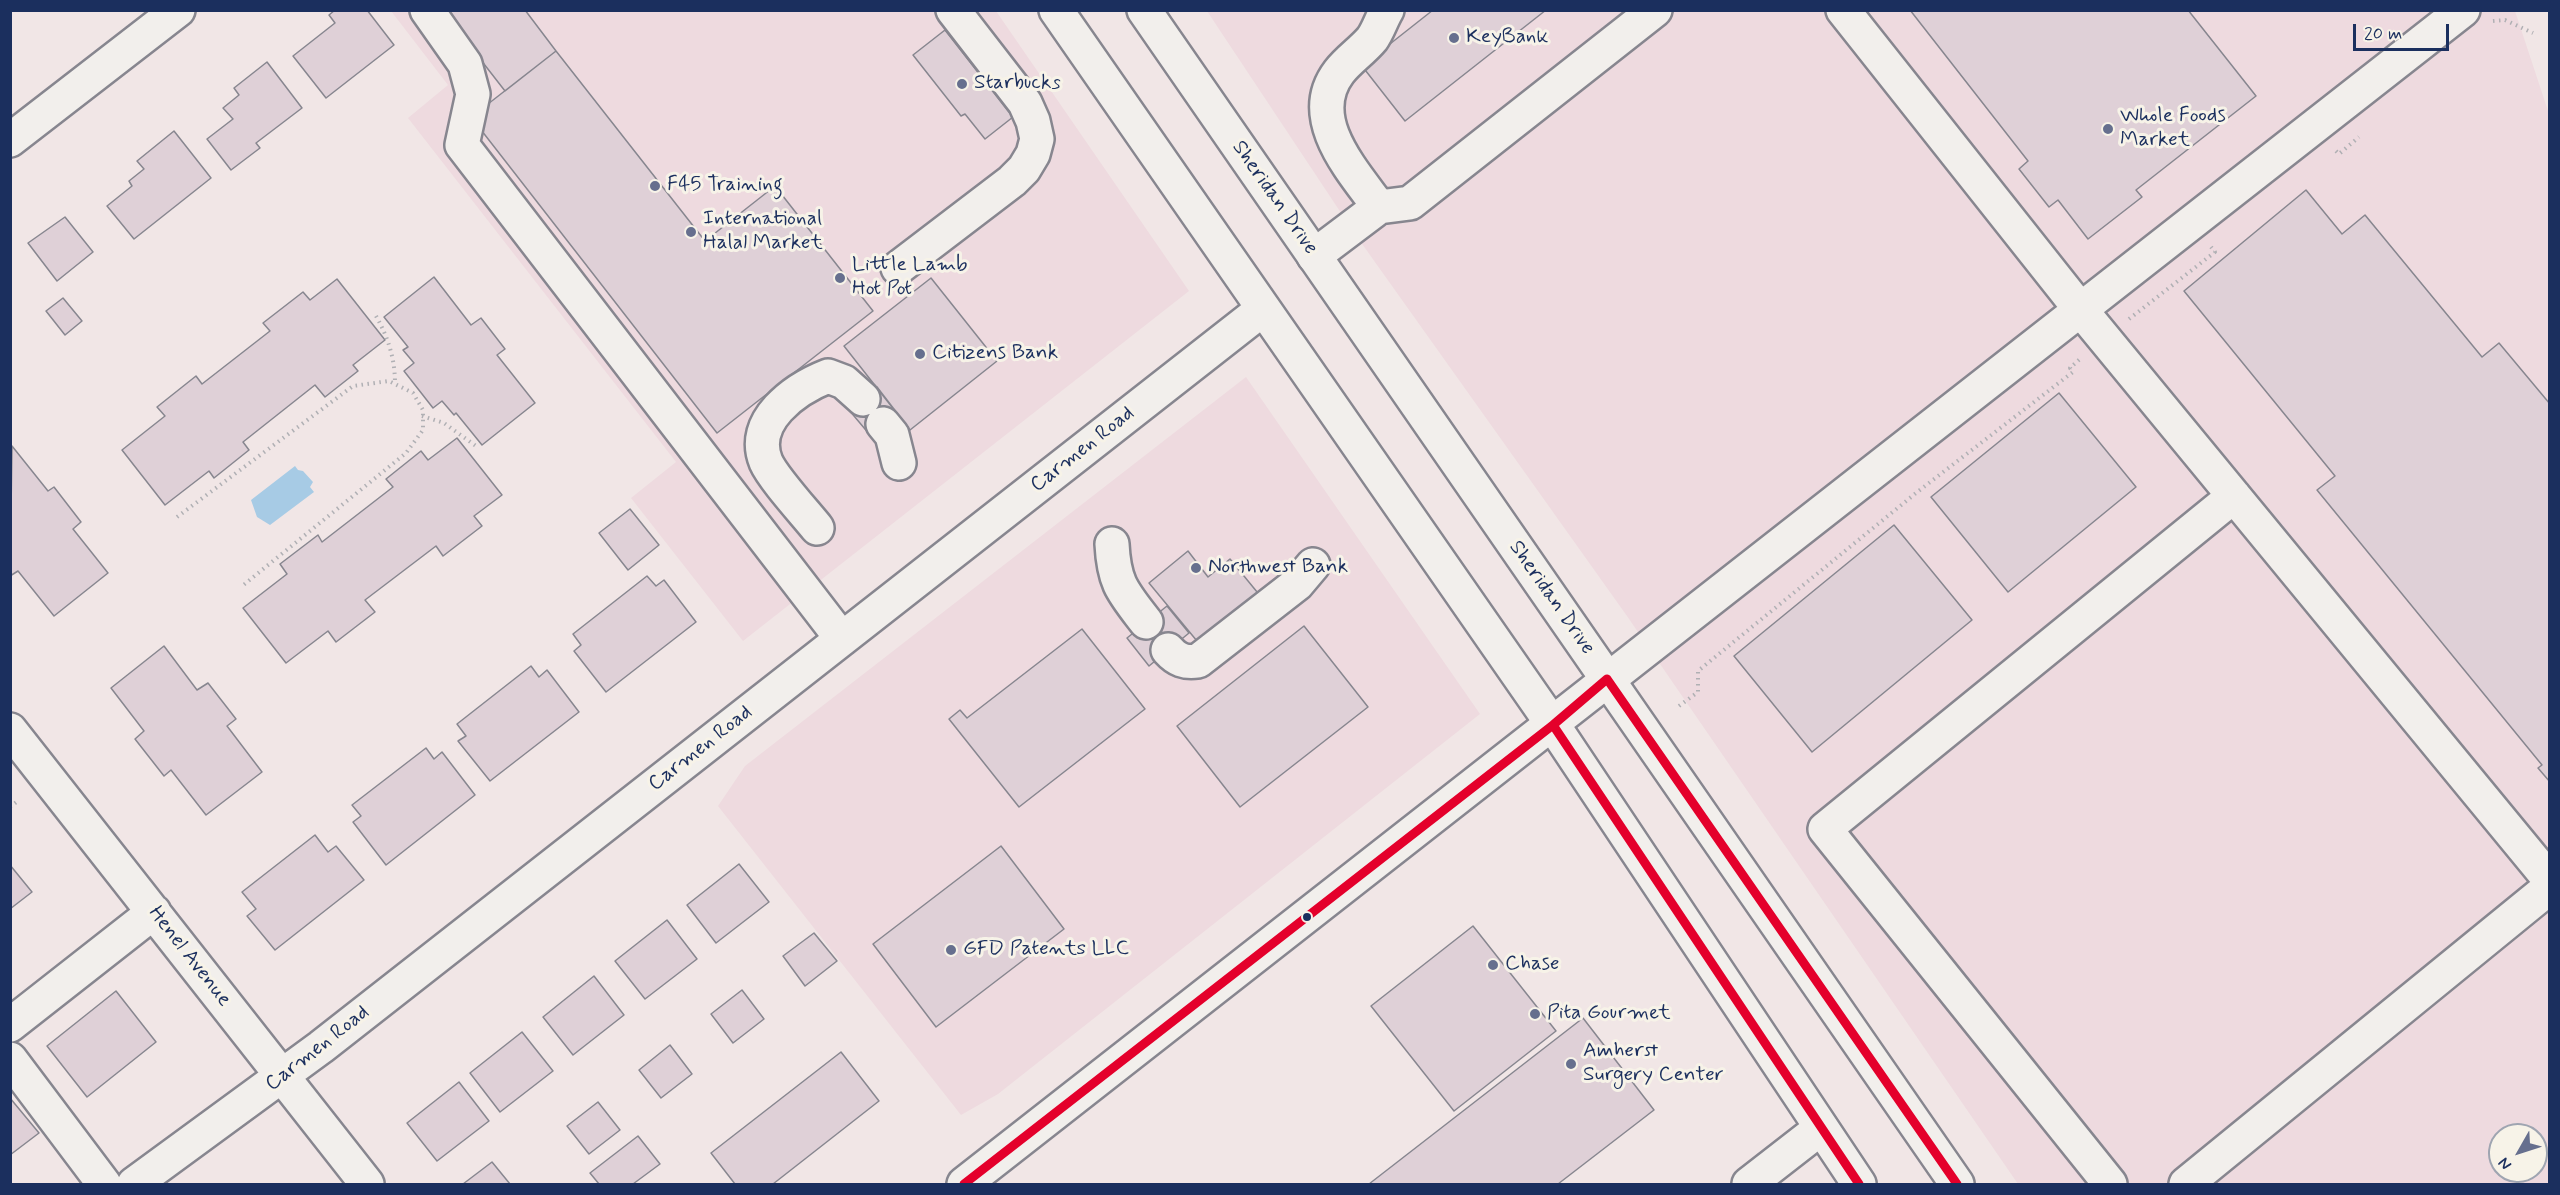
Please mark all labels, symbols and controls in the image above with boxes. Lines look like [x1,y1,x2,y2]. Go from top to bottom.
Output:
scale bar [2356,12,2452,50]
text: 20 m [2364,22,2402,46]
place label: KeyBank [1466,25,1548,51]
marker: KeyBank [1447,31,1461,45]
place label: Starbucks [974,71,1061,97]
marker: Starbucks [955,77,969,91]
place label: Whole Foods Market [2120,104,2226,154]
marker: Whole Foods Market [2101,122,2115,136]
street label: Sheridan Drive [1225,136,1323,260]
place label: F45 Training [667,173,783,199]
marker: F45 Training [648,179,662,193]
place label: International Halal Market [703,207,823,257]
marker: International Halal Market [684,225,698,239]
place label: Little Lamb Hot Pot [852,253,968,303]
marker: Little Lamb Hot Pot [833,271,847,285]
place label: Citizens Bank [932,341,1058,367]
marker: Citizens Bank [913,347,927,361]
street label: Carmen Road [1026,402,1140,498]
street label: Sheridan Drive [1502,536,1600,660]
place label: Northwest Bank [1208,555,1348,581]
marker: Northwest Bank [1189,561,1203,575]
street label: Carmen Road [644,701,758,797]
street label: Henel Avenue [142,902,236,1012]
unlabelled marker [1301,911,1313,923]
place label: GFD Patents LLC [963,937,1129,963]
marker: GFD Patents LLC [944,943,958,957]
place label: Chase [1505,952,1559,978]
marker: Chase [1486,958,1500,972]
street label: Carmen Road [261,1001,375,1097]
place label: Pita Gourmet [1547,1001,1671,1027]
marker: Pita Gourmet [1528,1007,1542,1021]
place label: Amherst Surgery Center [1583,1039,1724,1089]
marker: Amherst Surgery Center [1564,1057,1578,1071]
north arrow [2488,1123,2548,1183]
text: N [2494,1153,2517,1174]

